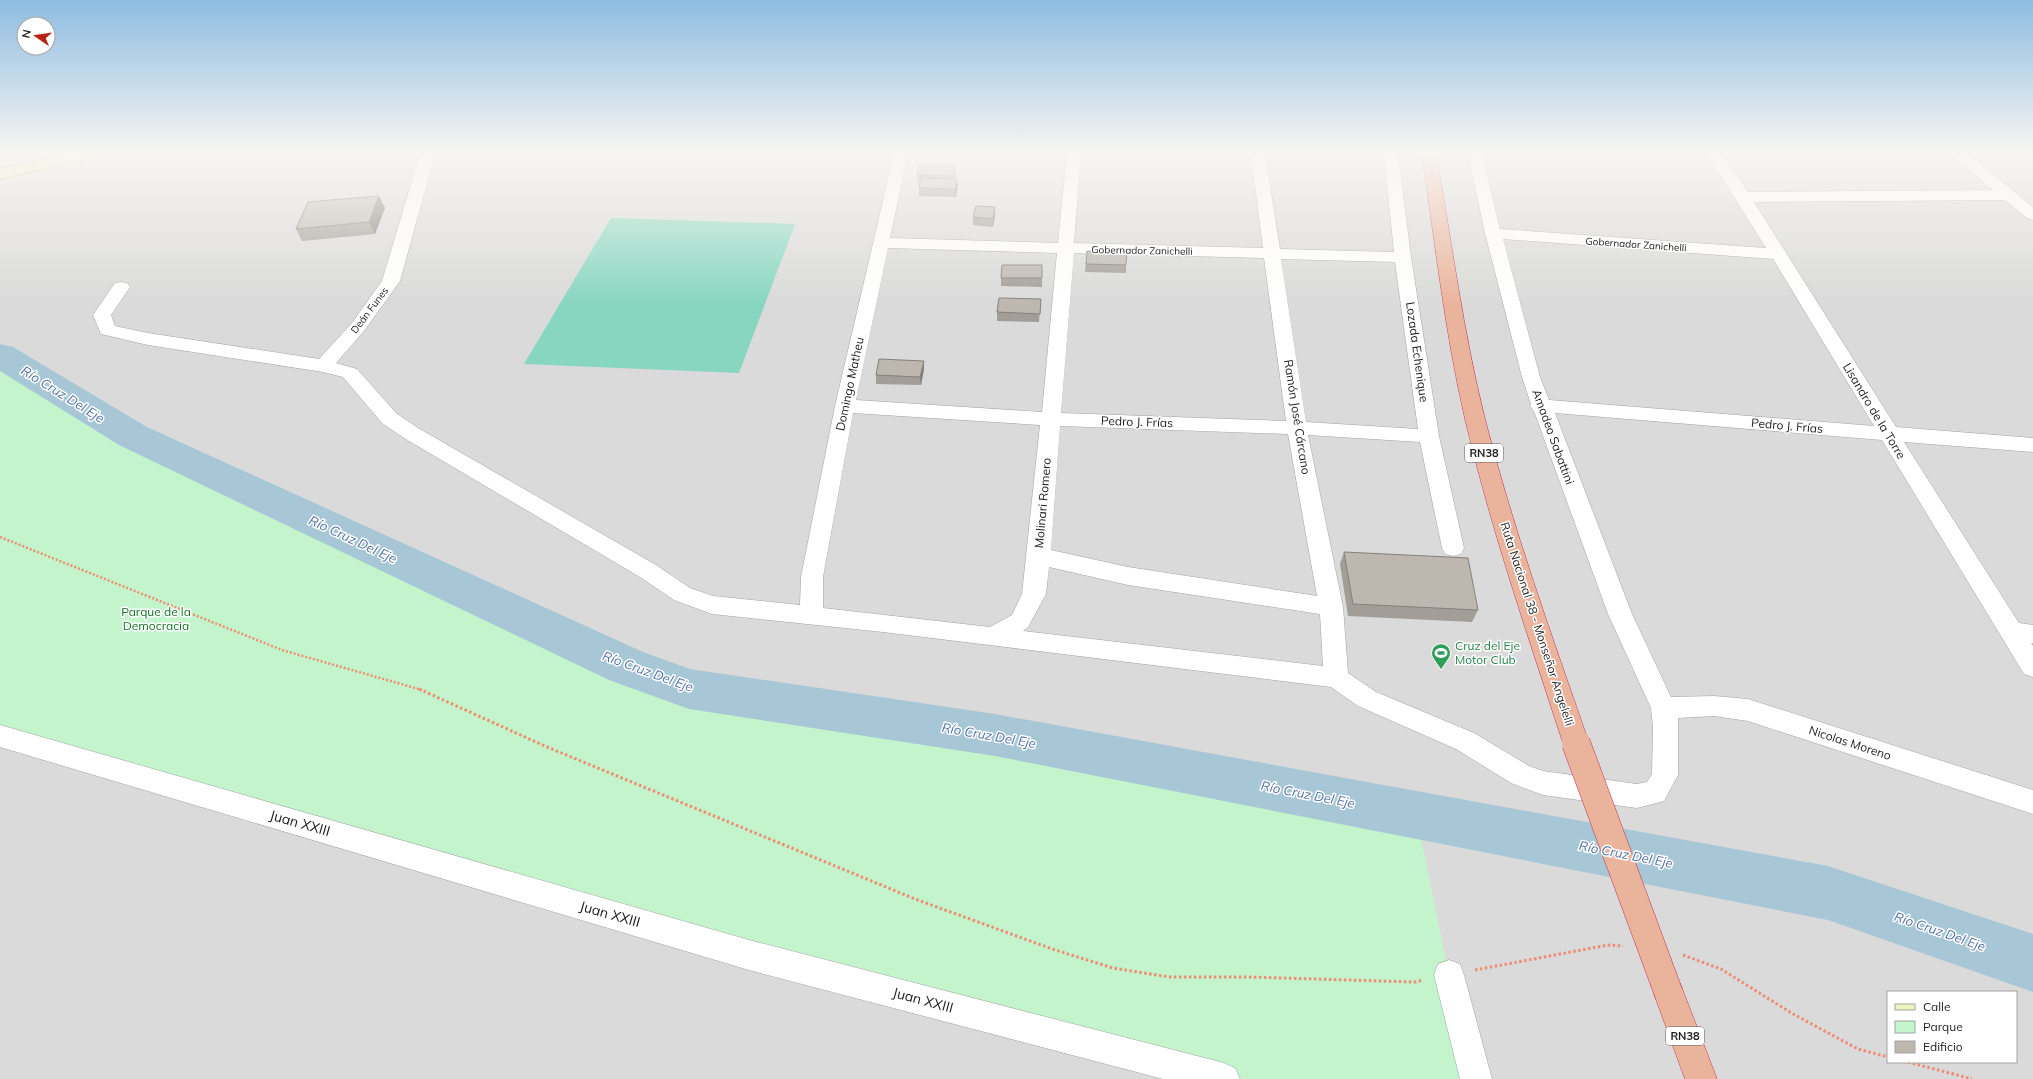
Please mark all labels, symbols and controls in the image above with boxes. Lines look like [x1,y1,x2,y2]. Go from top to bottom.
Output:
north arrow [16,16,56,56]
text: N [19,28,34,39]
street label: Gobernador Zanichelli [1585,234,1687,255]
street label: Gobernador Zanichelli [1091,243,1193,258]
street label: Deán Funes [348,284,391,336]
street label: Lozada Echenique [1403,301,1432,403]
street label: Domingo Matheu [832,336,867,432]
street label: Ramón José Cárcano [1281,358,1314,476]
street label: Lisandro de la Torre [1840,360,1909,462]
water label: Río Cruz Del Eje [18,362,108,426]
street label: Amadeo Sabattini [1529,387,1578,487]
street label: Pedro J. Frías [1101,413,1173,430]
street label: Pedro J. Frías [1750,415,1824,436]
road number: RN38 [1465,444,1503,462]
street label: Molinari Romero [1031,457,1054,549]
water label: Río Cruz Del Eje [306,512,400,566]
street label: Ruta Nacional 38 - Monseñor Angelelli [1497,520,1578,728]
park label: Parque de la Democracia [121,604,191,633]
place label: Cruz del Eje Motor Club [1455,638,1520,667]
sports icon: Cruz del Eje Motor Club [1430,642,1452,670]
water label: Río Cruz Del Eje [601,647,695,695]
water label: Río Cruz Del Eje [941,719,1037,751]
street label: Nicolas Moreno [1807,722,1893,763]
water label: Río Cruz Del Eje [1260,777,1356,811]
street label: Juan XXIII [268,806,332,840]
water label: Río Cruz Del Eje [1578,837,1674,871]
street label: Juan XXIII [578,897,642,931]
water label: Río Cruz Del Eje [1892,908,1988,954]
street label: Juan XXIII [891,983,955,1017]
legend [1887,991,2017,1063]
text: Calle [1923,999,1950,1014]
text: Parque [1923,1019,1963,1034]
road number: RN38 [1666,1027,1704,1045]
text: Edificio [1923,1039,1963,1054]

